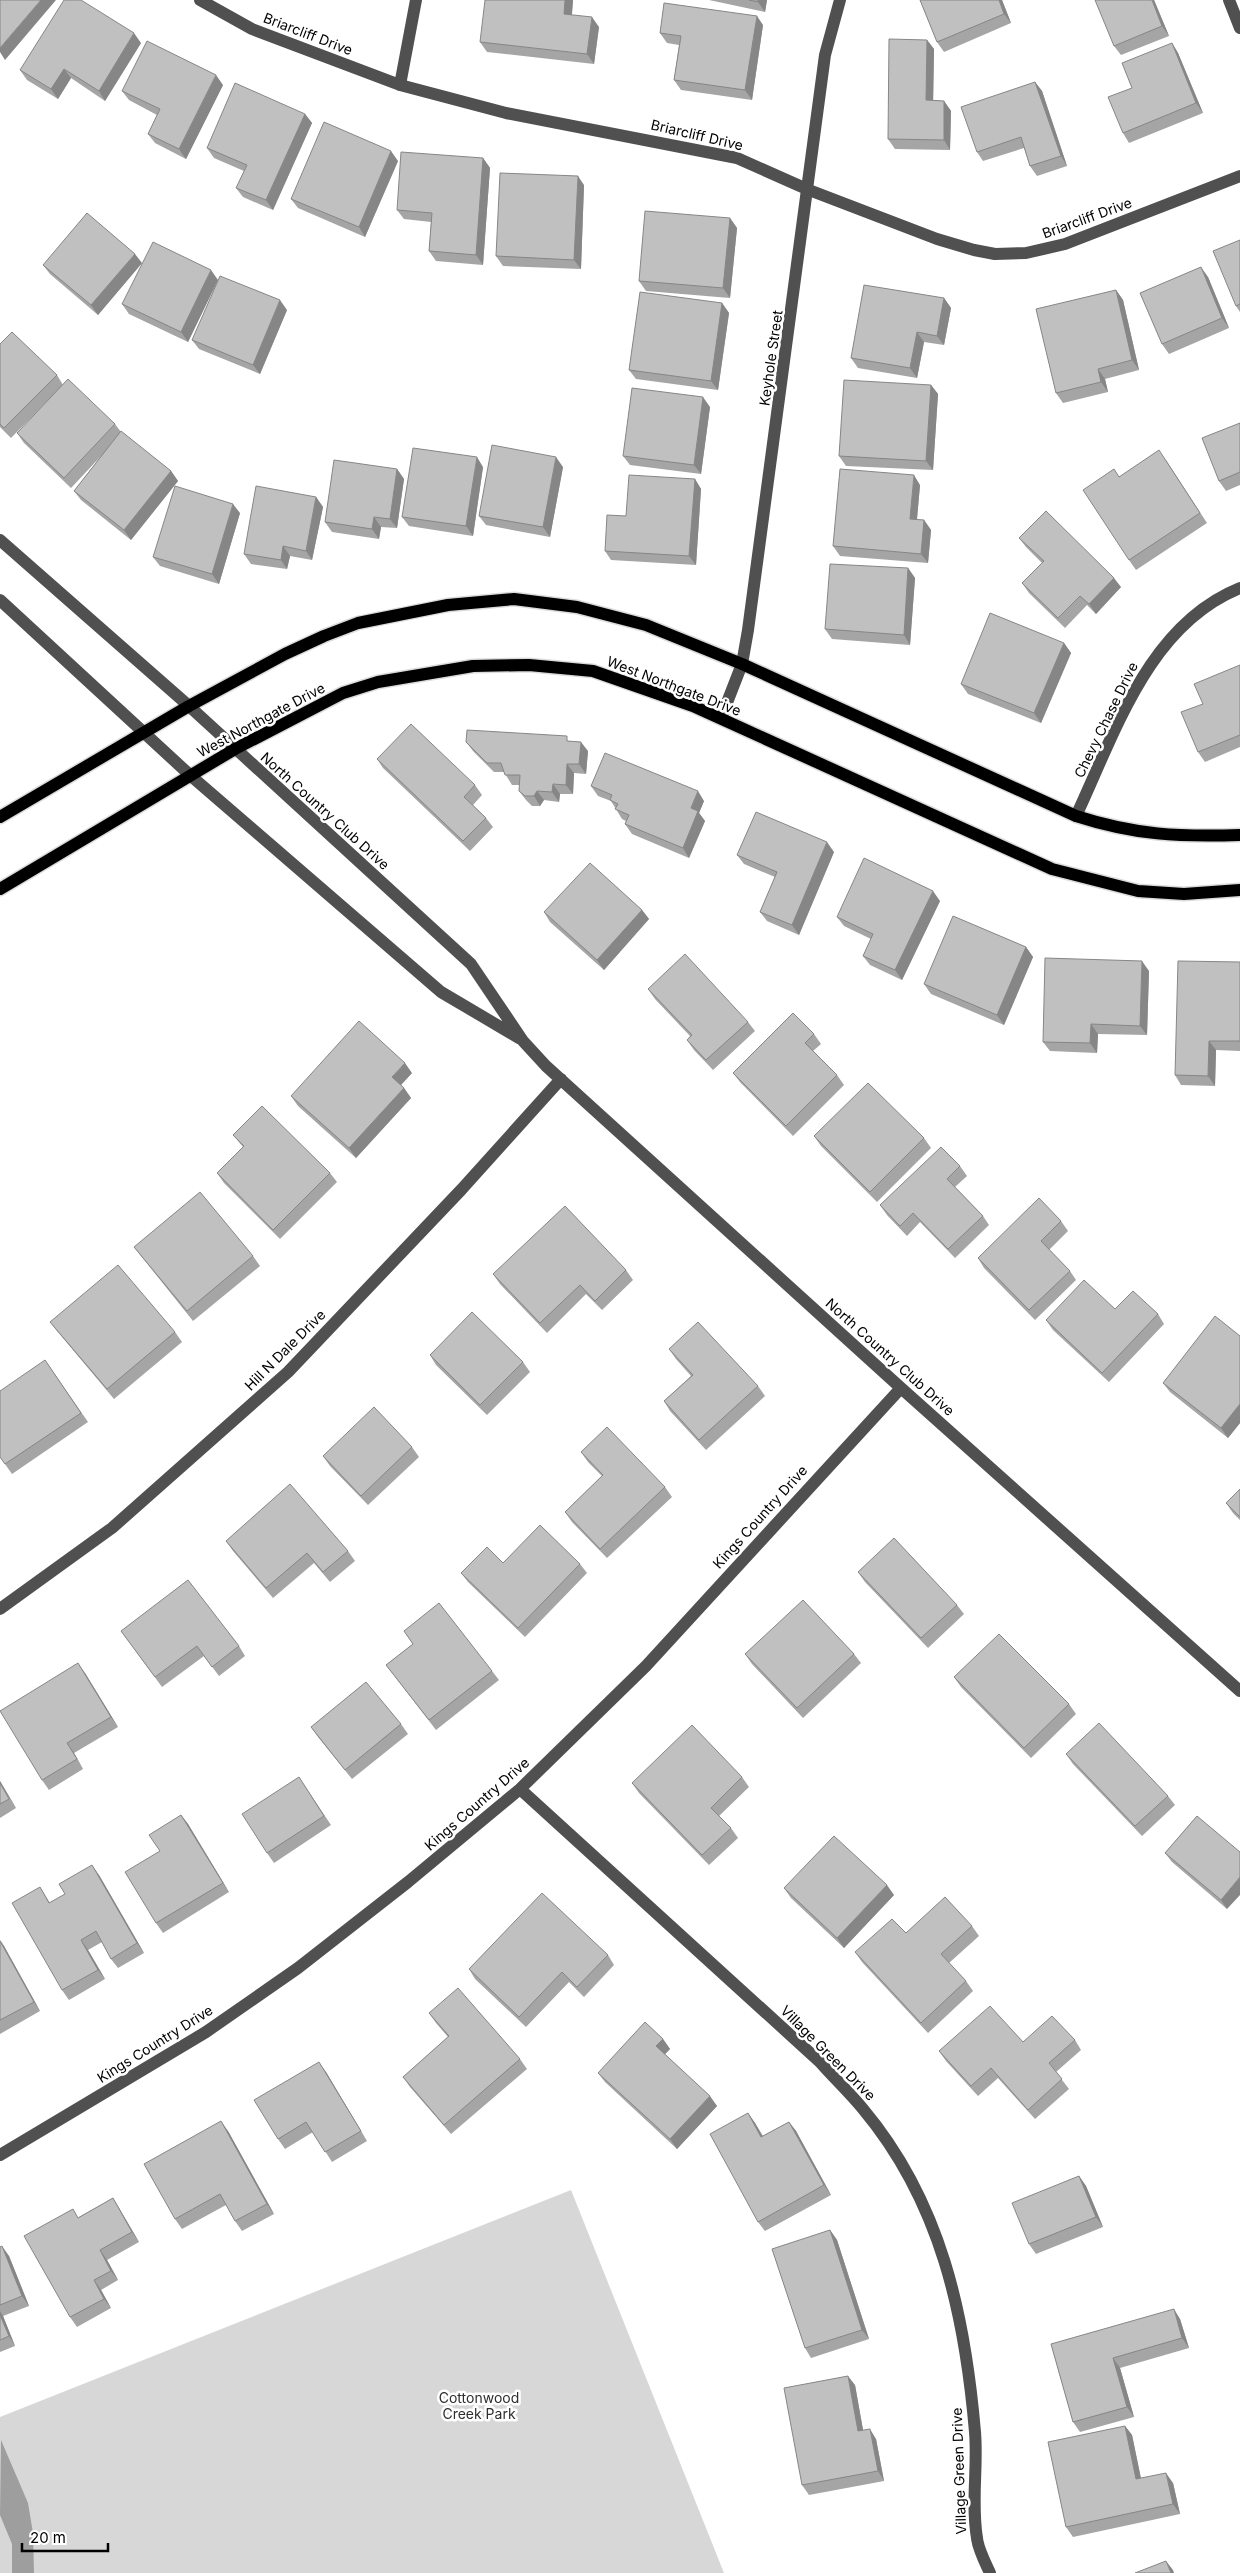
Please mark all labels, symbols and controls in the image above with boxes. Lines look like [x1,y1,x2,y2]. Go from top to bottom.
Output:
street label: Briarcliff Drive [261,9,355,58]
street label: Briarcliff Drive [649,116,745,153]
street label: Briarcliff Drive [1040,193,1134,242]
street label: Keyhole Street [755,309,786,407]
street label: West Northgate Drive [605,652,744,719]
street label: Chevy Chase Drive [1070,659,1141,780]
street label: West Northgate Drive [194,679,328,760]
street label: North Country Club Drive [257,748,393,873]
street label: North Country Club Drive [822,1294,958,1419]
street label: Hill N Dale Drive [241,1306,329,1394]
street label: Kings Country Drive [709,1462,810,1572]
street label: Kings Country Drive [421,1754,532,1854]
street label: Kings Country Drive [94,2001,216,2086]
street label: Village Green Drive [777,2002,879,2104]
park label: Cottonwood Creek Park [439,2389,519,2422]
street label: Village Green Drive [948,2407,969,2535]
scale bar [22,2520,109,2552]
text: 20 m [30,2528,66,2547]

